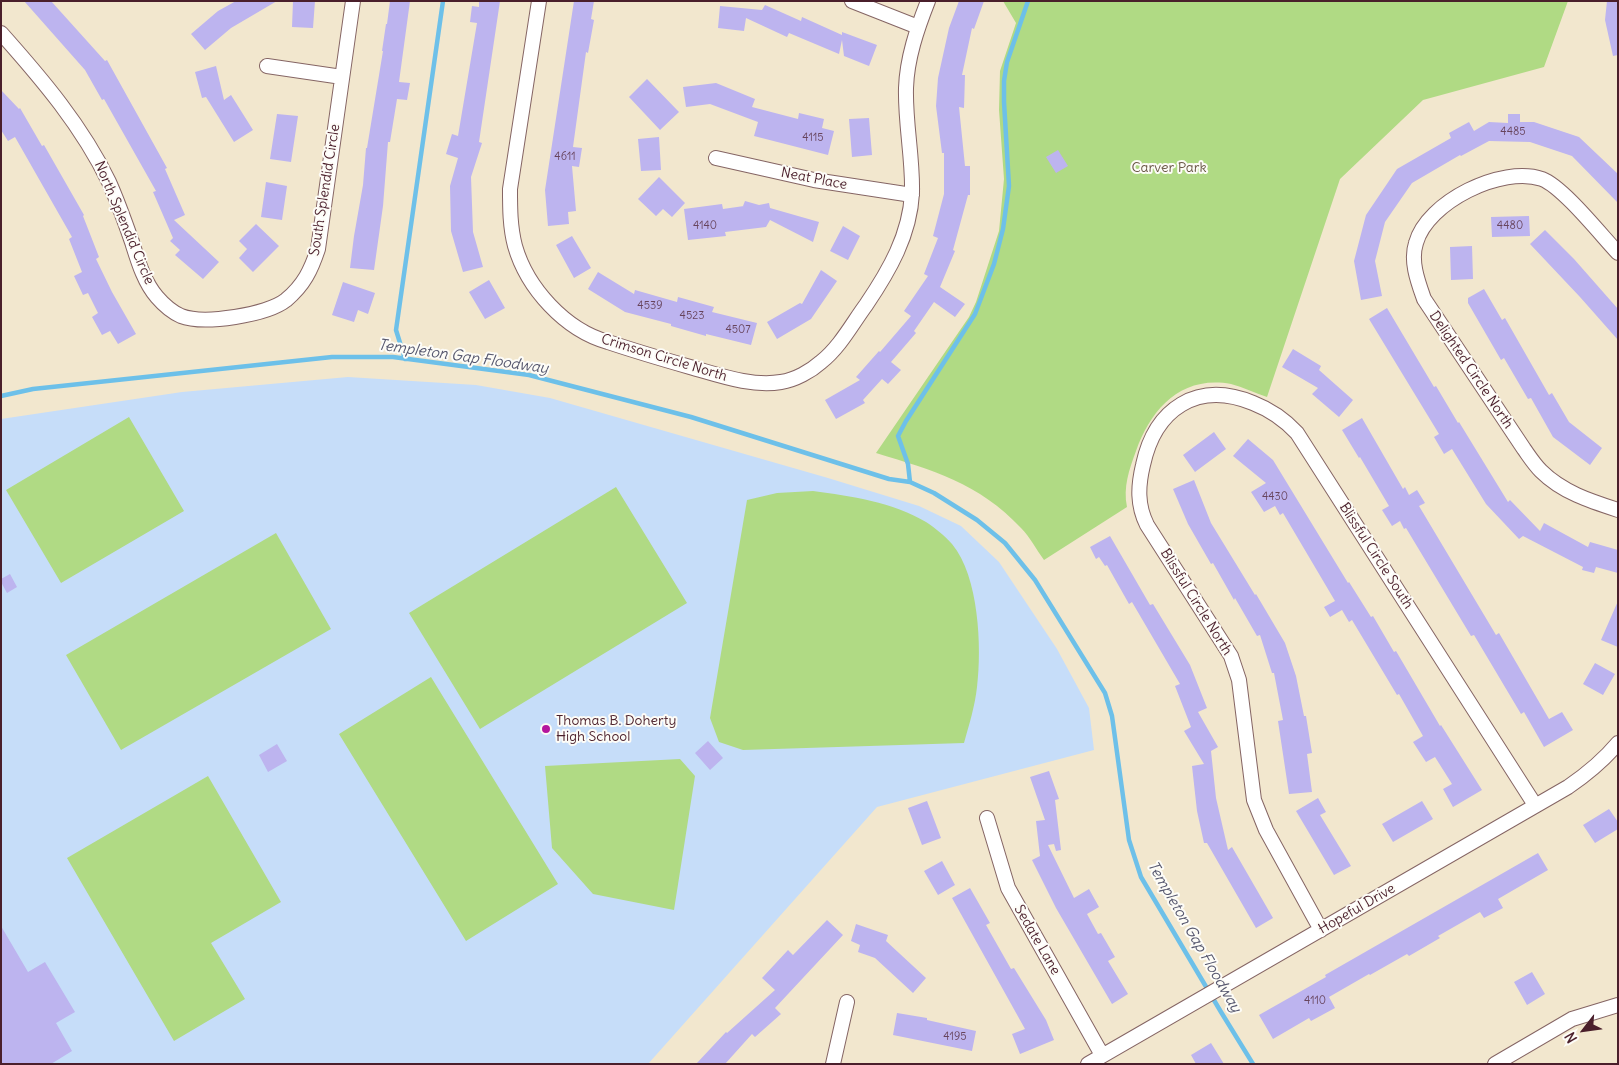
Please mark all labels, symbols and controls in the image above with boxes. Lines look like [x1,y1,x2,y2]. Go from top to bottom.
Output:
street label: South Splendid Circle [306,123,344,257]
house number: 4485 [1500,125,1526,139]
house number: 4115 [802,131,824,145]
house number: 4611 [554,150,576,164]
street label: North Splendid Circle [90,159,158,287]
park label: Carver Park [1131,160,1207,176]
street label: Neat Place [779,164,849,194]
house number: 4140 [693,219,717,233]
house number: 4480 [1497,219,1523,233]
house number: 4539 [637,299,663,313]
street label: Delighted Circle North [1425,308,1517,432]
house number: 4523 [680,309,704,323]
house number: 4507 [725,323,751,337]
street label: Crimson Circle North [599,331,729,385]
water label: Templeton Gap Floodway [377,336,549,378]
house number: 4430 [1262,490,1288,504]
street label: Blissful Circle South [1335,500,1417,612]
street label: Blissful Circle North [1156,546,1236,658]
place label: Thomas B. Doherty High School [556,713,676,746]
marker: Thomas B. Doherty High School [540,723,552,735]
water label: Templeton Gap Floodway [1143,858,1245,1016]
street label: Hopeful Drive [1316,880,1398,938]
street label: Sedate Lane [1010,902,1064,978]
house number: 4110 [1304,994,1326,1008]
north arrow [1559,1005,1609,1055]
text: N [1561,1029,1581,1046]
house number: 4195 [943,1030,967,1044]

